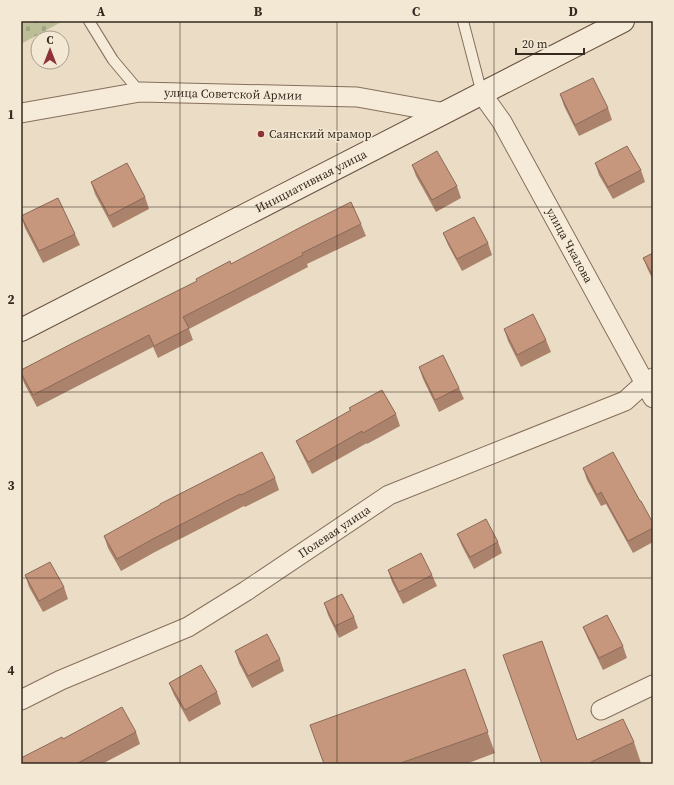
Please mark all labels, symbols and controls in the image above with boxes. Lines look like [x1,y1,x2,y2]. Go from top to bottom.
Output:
text: A [97,3,106,20]
text: B [254,3,263,20]
text: C [412,3,420,20]
text: D [568,3,578,20]
north arrow [30,30,70,70]
scale bar [516,30,584,56]
text: С [47,33,54,48]
text: 20 m [522,36,548,52]
street label: улица Советской Армии [164,85,302,104]
text: 1 [7,106,15,123]
place label: Саянский мрамор [269,126,371,142]
marker: Саянский мрамор [256,129,266,139]
street label: Инициативная улица [253,146,370,216]
street label: улица Чкалова [542,205,597,287]
text: 2 [7,291,15,308]
text: 3 [7,477,15,494]
street label: Полевая улица [295,501,374,562]
text: 4 [7,662,15,679]

